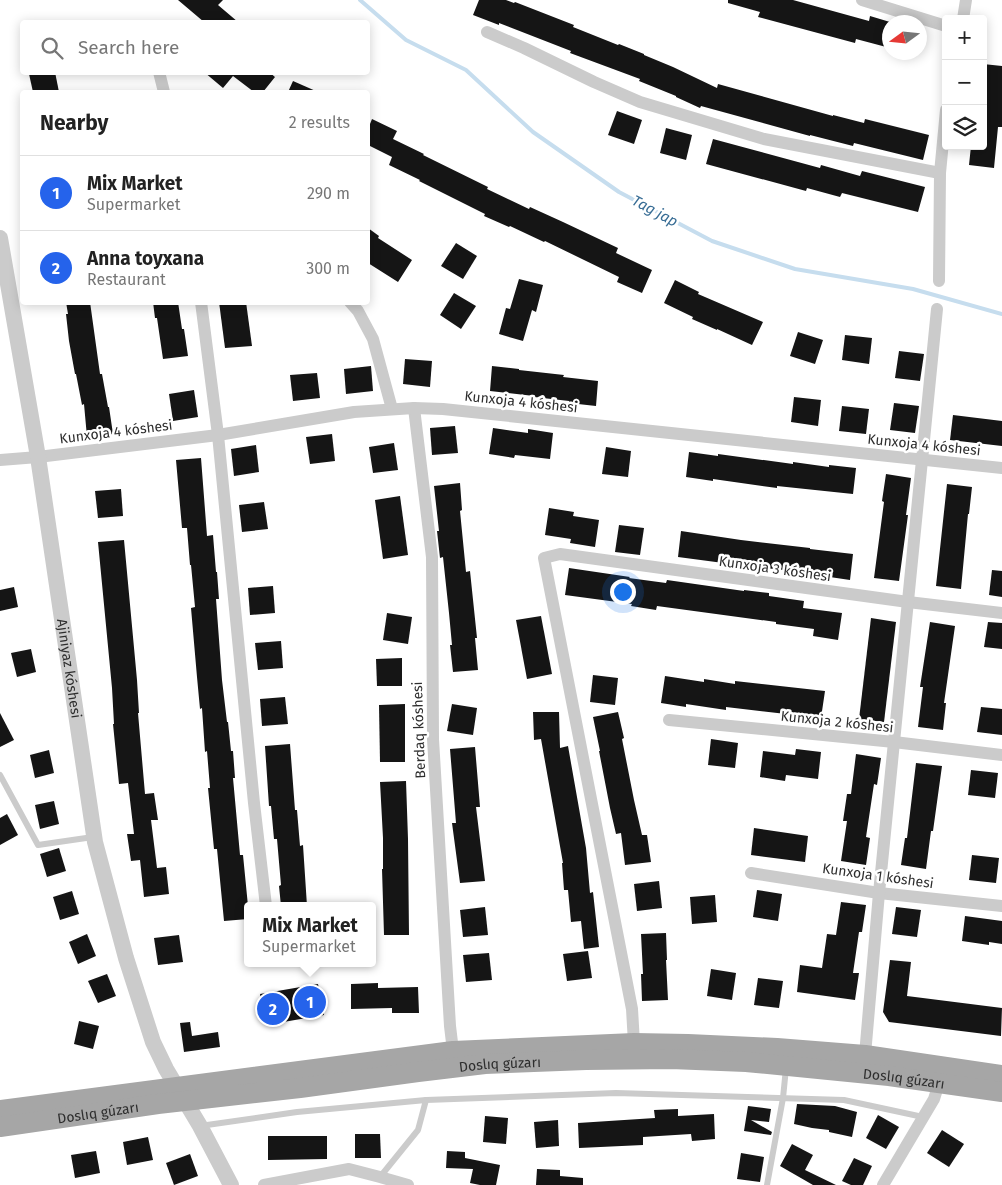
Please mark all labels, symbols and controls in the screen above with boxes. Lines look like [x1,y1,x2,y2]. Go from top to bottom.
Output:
north arrow [882,15,927,60]
map controls [942,15,987,150]
button: + [942,15,987,60]
search box [20,20,370,75]
icon: search [38,34,66,62]
text: Search here [78,36,179,59]
button: − [942,60,987,105]
button: layers [942,105,987,150]
text: Nearby [40,110,108,136]
text: 2 results [289,113,350,132]
text: Mix Market [87,172,183,195]
text: 1 [52,184,60,203]
text: 290 m [307,184,350,203]
water label: Tag jap [629,191,681,231]
text: Supermarket [87,195,181,214]
text: Anna toyxana [87,247,204,270]
text: 2 [52,259,60,278]
text: 300 m [306,259,350,278]
text: Restaurant [87,270,166,289]
street label: Kunxoja 4 kóshesi [464,388,578,416]
street label: Kunxoja 4 kóshesi [58,417,174,447]
street label: Kunxoja 4 kóshesi [867,431,981,459]
street label: Kunxoja 3 kóshesi [718,553,832,585]
your location [610,579,636,605]
street label: Ajiniyaz kóshesi [54,618,85,719]
street label: Berdaq kóshesi [409,681,429,779]
street label: Kunxoja 2 kóshesi [780,708,894,736]
street label: Kunxoja 1 kóshesi [821,860,935,892]
popup [244,902,376,967]
text: Mix Market [262,914,358,937]
text: Supermarket [262,937,356,956]
pin: 1 [294,983,326,1021]
pin: 2 [257,990,289,1028]
street label: Doslıq gúzarı [458,1053,541,1076]
street label: Doslıq gúzarı [862,1065,946,1092]
street label: Doslıq gúzarı [56,1098,140,1127]

